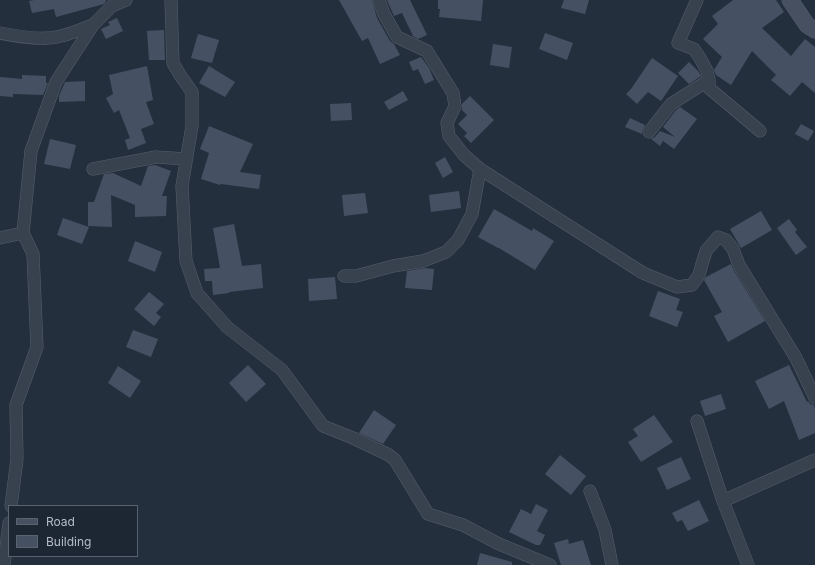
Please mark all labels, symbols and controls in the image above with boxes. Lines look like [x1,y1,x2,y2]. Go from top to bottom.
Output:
legend [8,505,138,557]
text: Road [46,514,75,529]
text: Building [46,534,91,549]

